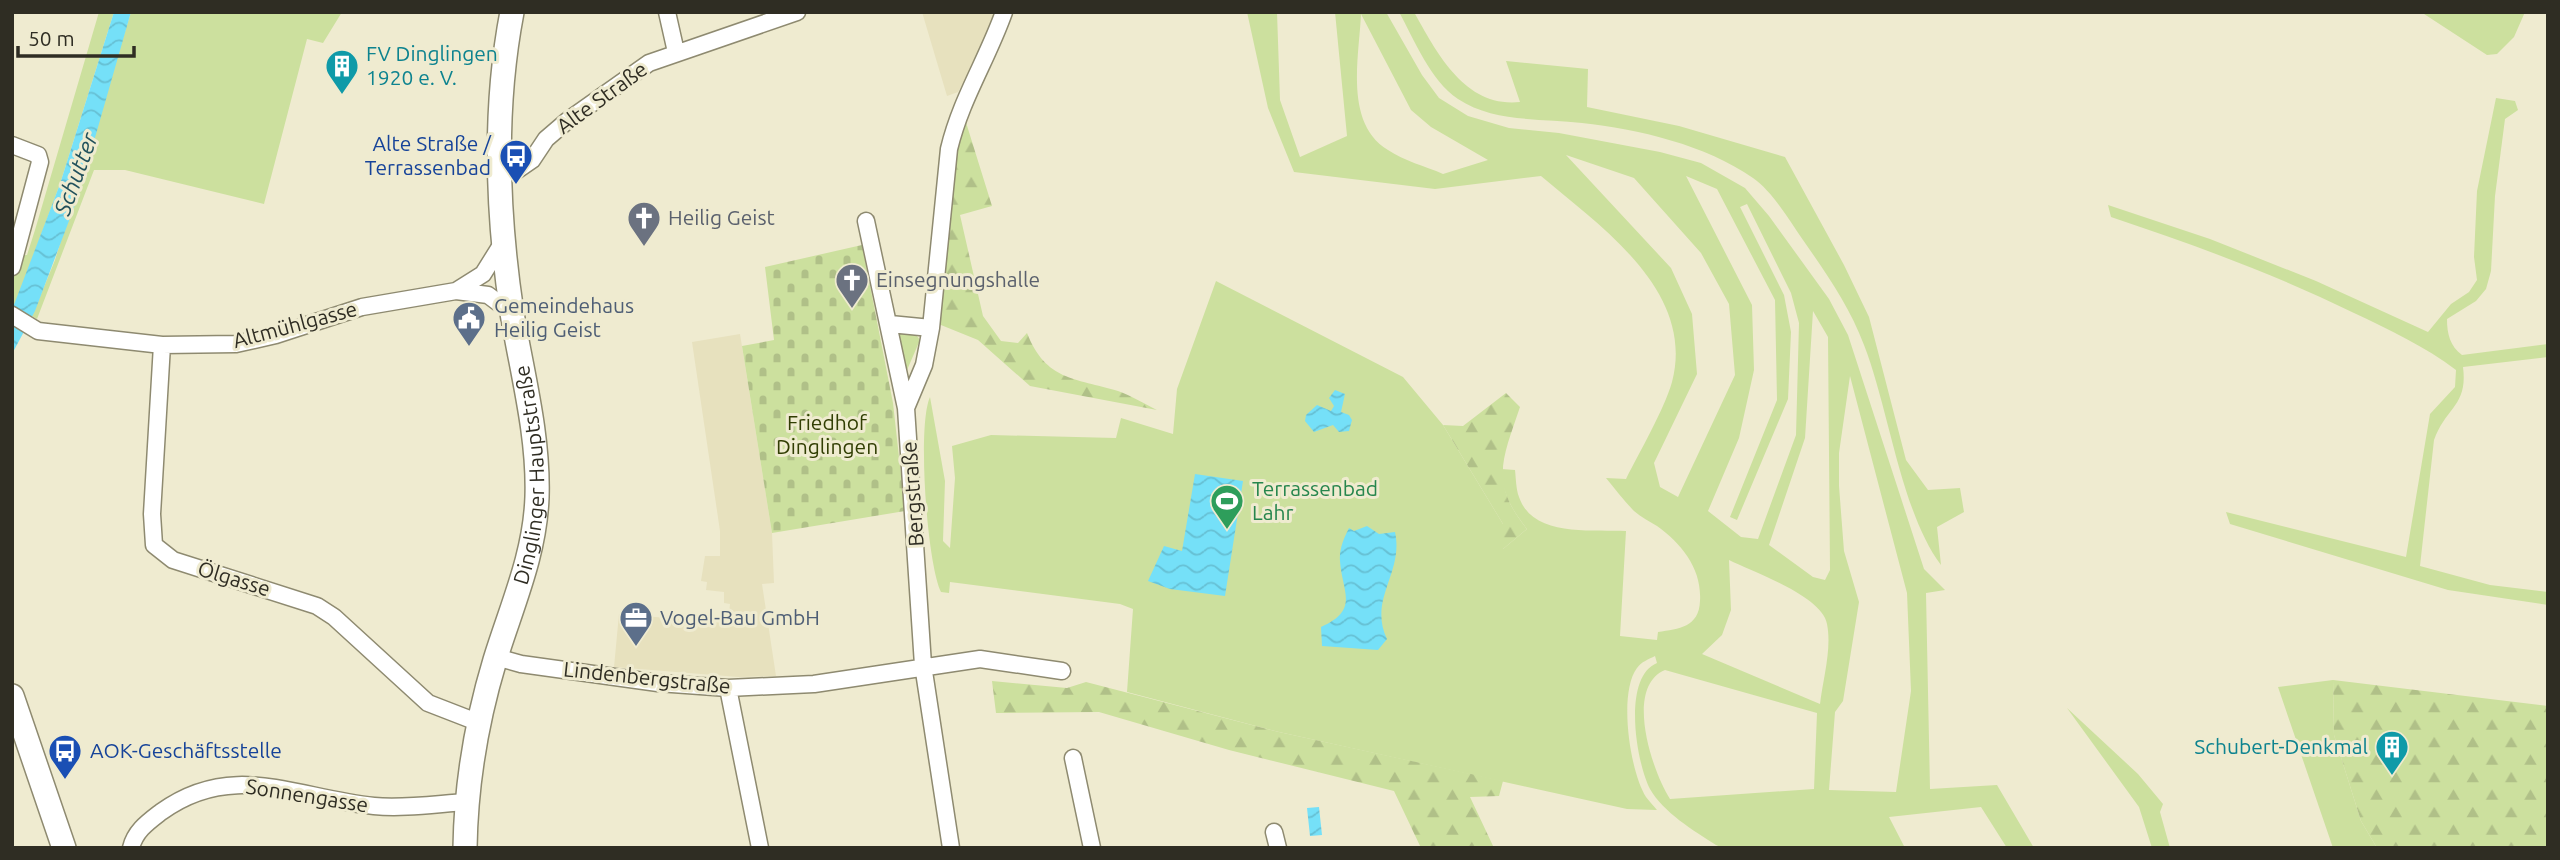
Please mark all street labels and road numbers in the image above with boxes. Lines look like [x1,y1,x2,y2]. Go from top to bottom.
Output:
street label: Alte Straße [551,56,651,138]
street label: Altmühlgasse [230,296,360,352]
street label: Dinglinger Hauptstraße [508,363,548,587]
street label: Bergstraße [896,441,928,547]
street label: Ölgasse [195,556,273,600]
street label: Lindenbergstraße [562,656,732,698]
street label: Sonnengasse [244,773,370,817]

